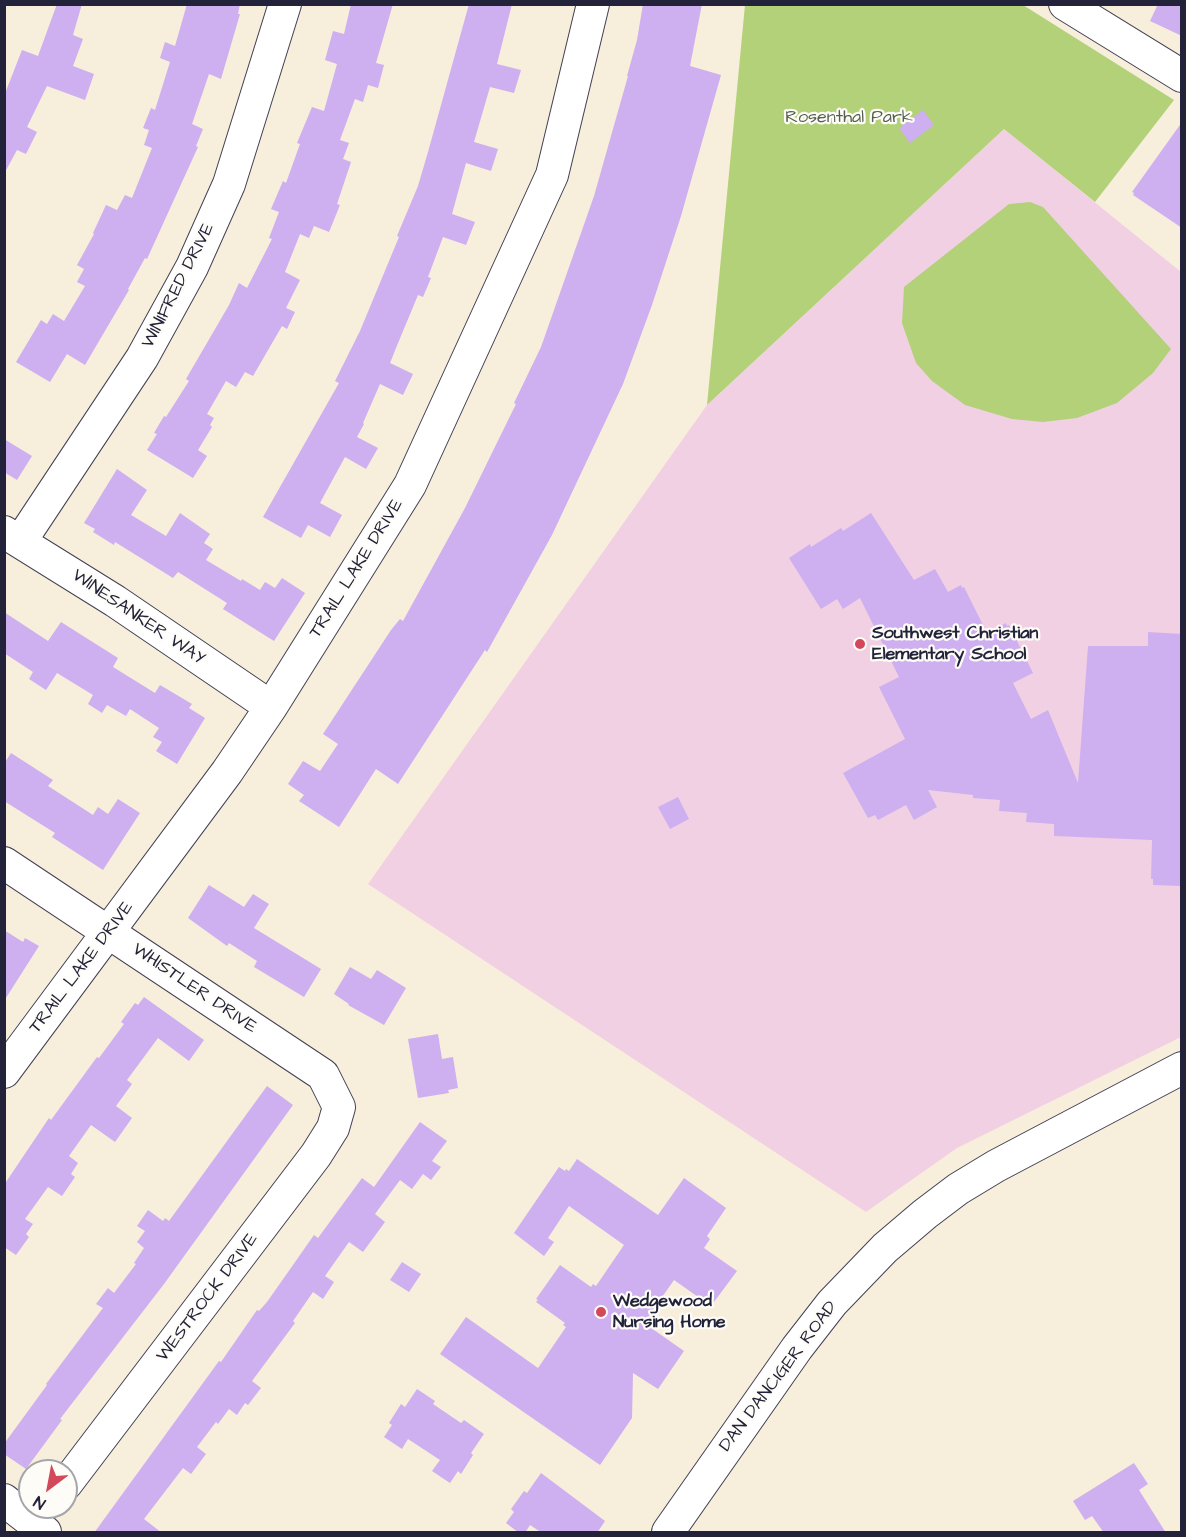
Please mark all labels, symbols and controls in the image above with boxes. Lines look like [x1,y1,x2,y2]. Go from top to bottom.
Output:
park label: Rosenthal Park [785,107,913,129]
street label: WINIFRED DRIVE [138,220,220,352]
street label: TRAIL LAKE DRIVE [305,495,409,643]
street label: WINESANKER WAY [67,566,209,670]
place label: Southwest Christian Elementary School [872,623,1038,666]
marker: Southwest Christian Elementary School [853,637,867,651]
street label: TRAIL LAKE DRIVE [25,898,139,1038]
street label: WHISTLER DRIVE [128,939,260,1039]
street label: WESTROCK DRIVE [153,1229,263,1367]
place label: Wedgewood Nursing Home [613,1291,725,1334]
street label: DAN DANCIGER ROAD [715,1297,843,1457]
marker: Wedgewood Nursing Home [594,1305,608,1319]
north arrow [18,1459,78,1519]
text: N [29,1491,50,1515]

